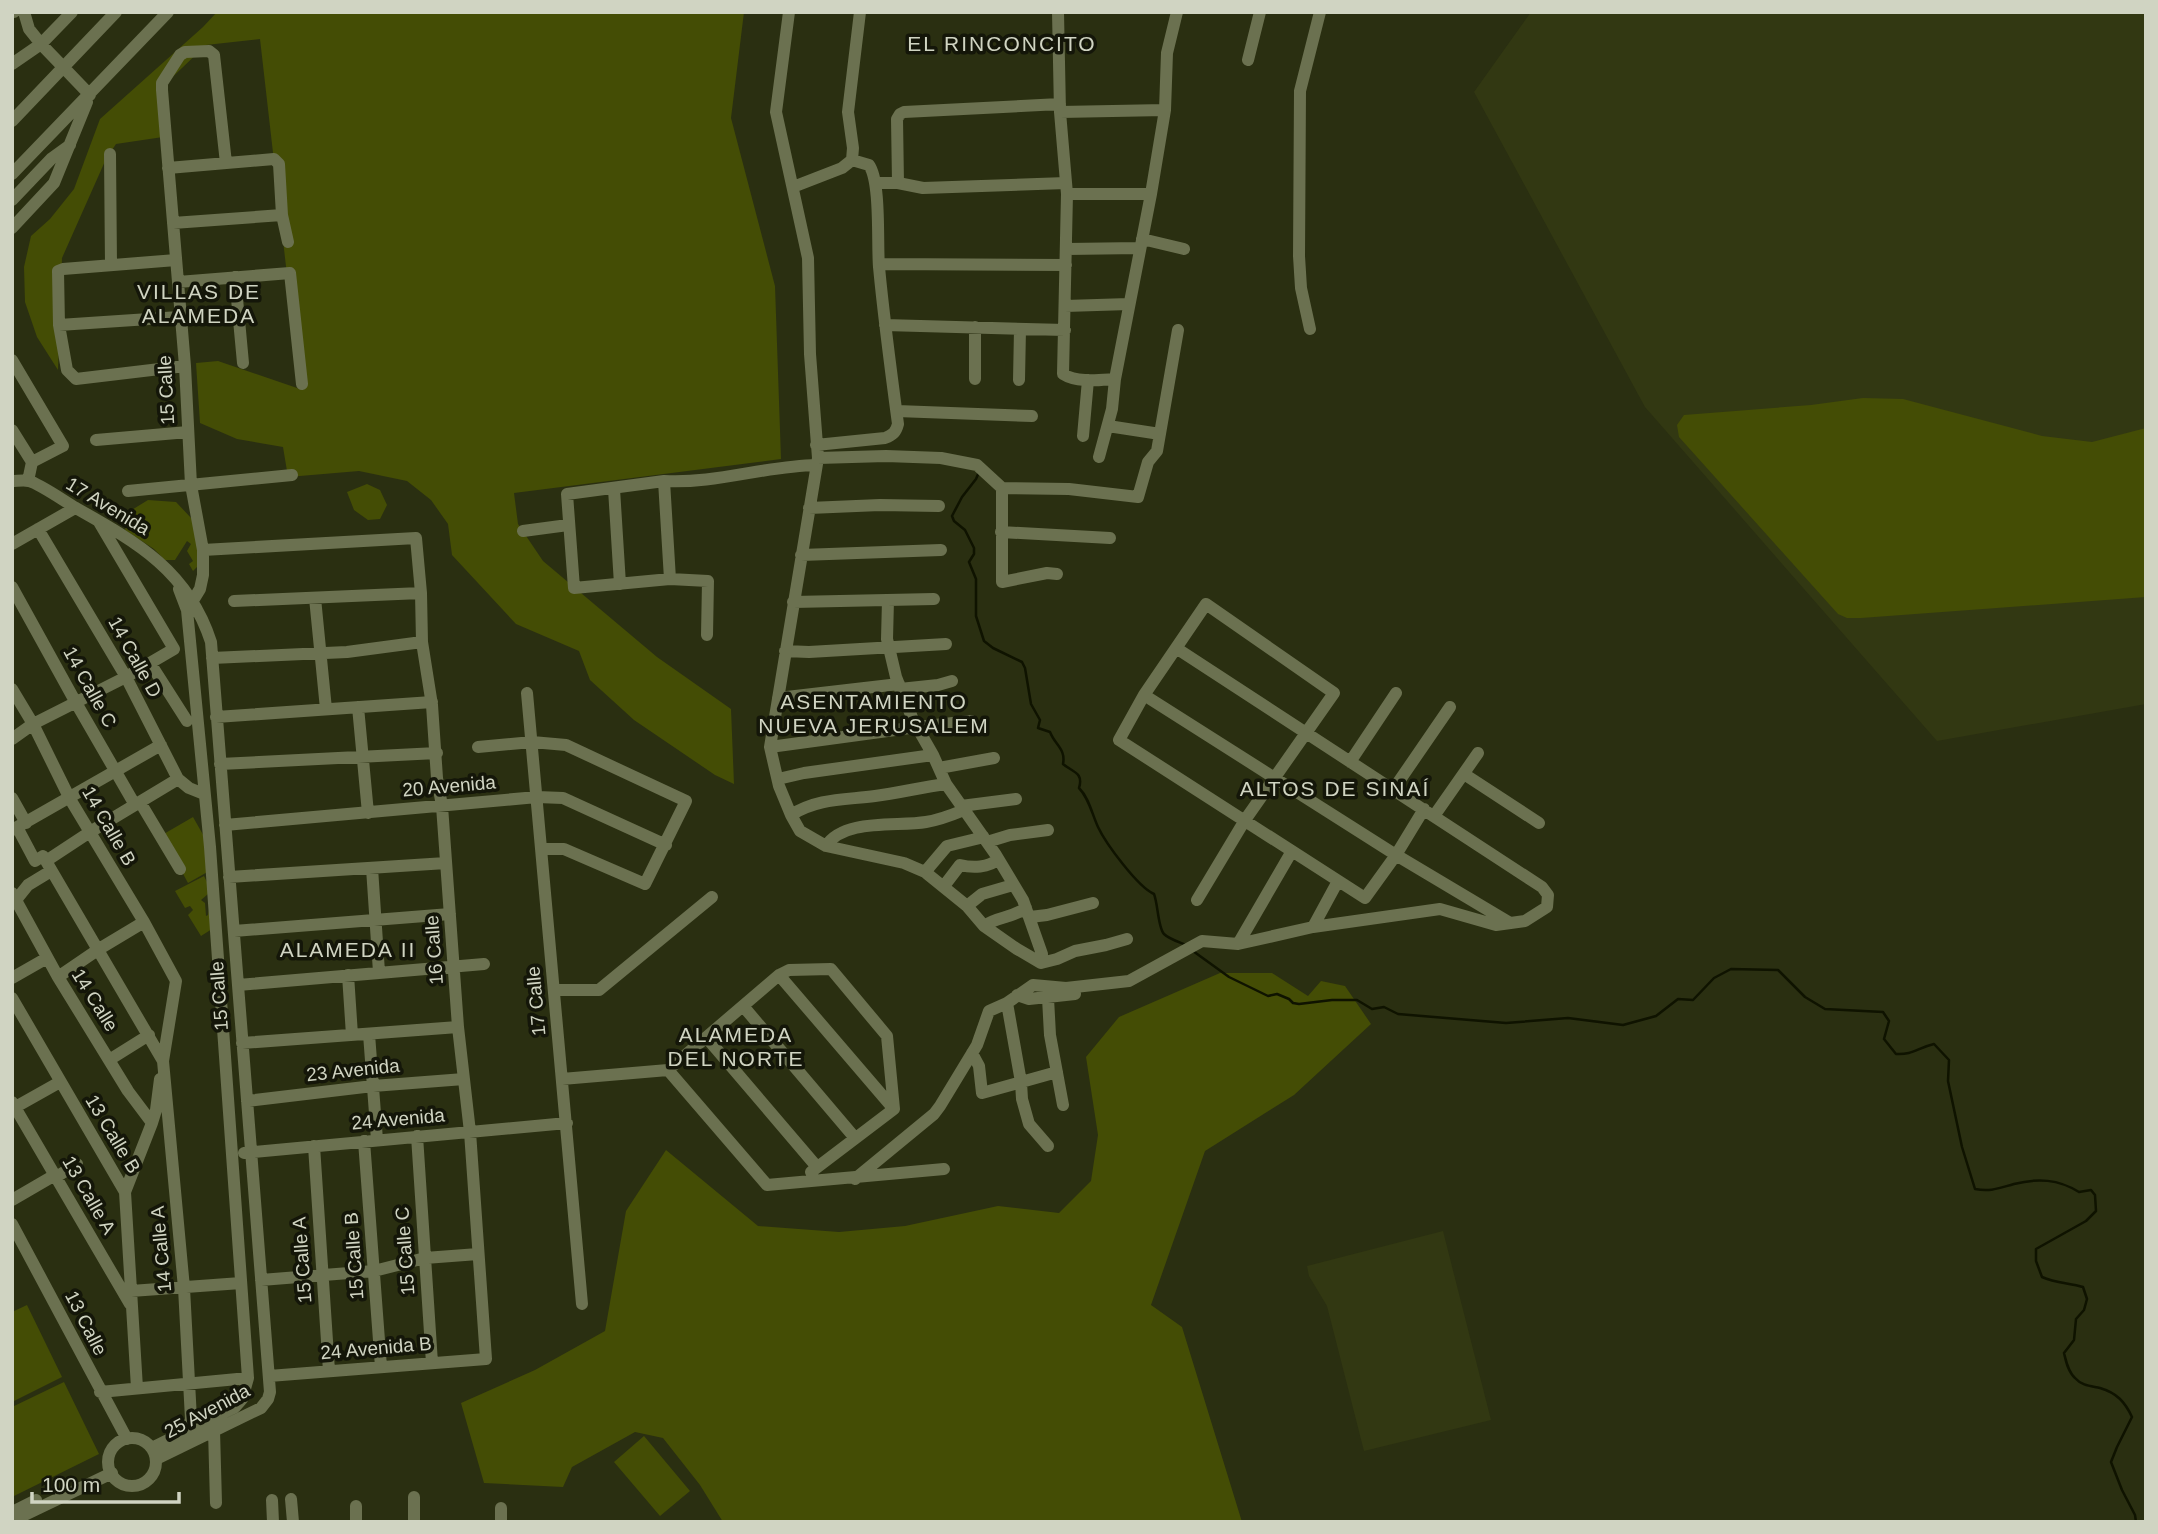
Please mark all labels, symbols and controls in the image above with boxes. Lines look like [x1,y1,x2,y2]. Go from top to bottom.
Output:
district label: EL RINCONCITO [907,32,1097,55]
district label: VILLAS DE ALAMEDA [137,280,261,327]
street label: 15 Calle [154,355,178,425]
street label: 17 Avenida [62,473,154,539]
street label: 14 Calle D [104,613,166,701]
street label: 14 Calle C [59,643,121,731]
district label: ASENTAMIENTO NUEVA JERUSALEM [758,690,990,737]
street label: 20 Avenida [401,771,497,801]
district label: ALTOS DE SINAÍ [1240,777,1430,800]
street label: 14 Calle B [78,783,140,869]
street label: 16 Calle [421,914,447,986]
district label: ALAMEDA II [280,938,416,961]
street label: 15 Calle [206,960,232,1032]
street label: 14 Calle [68,965,122,1035]
street label: 17 Calle [523,965,549,1037]
district label: ALAMEDA DEL NORTE [667,1023,805,1070]
street label: 23 Avenida [305,1055,401,1085]
street label: 13 Calle B [81,1091,145,1177]
street label: 24 Avenida [350,1104,446,1134]
street label: 13 Calle A [58,1152,120,1238]
street label: 14 Calle A [147,1205,175,1293]
street label: 15 Calle C [391,1206,419,1296]
street label: 15 Calle B [340,1212,368,1300]
street label: 15 Calle A [288,1216,315,1304]
street label: 13 Calle [61,1287,111,1359]
street label: 24 Avenida B [319,1333,433,1363]
street label: 25 Avenida [161,1380,254,1442]
scale bar [32,1460,178,1504]
text: 100 m [42,1473,100,1496]

